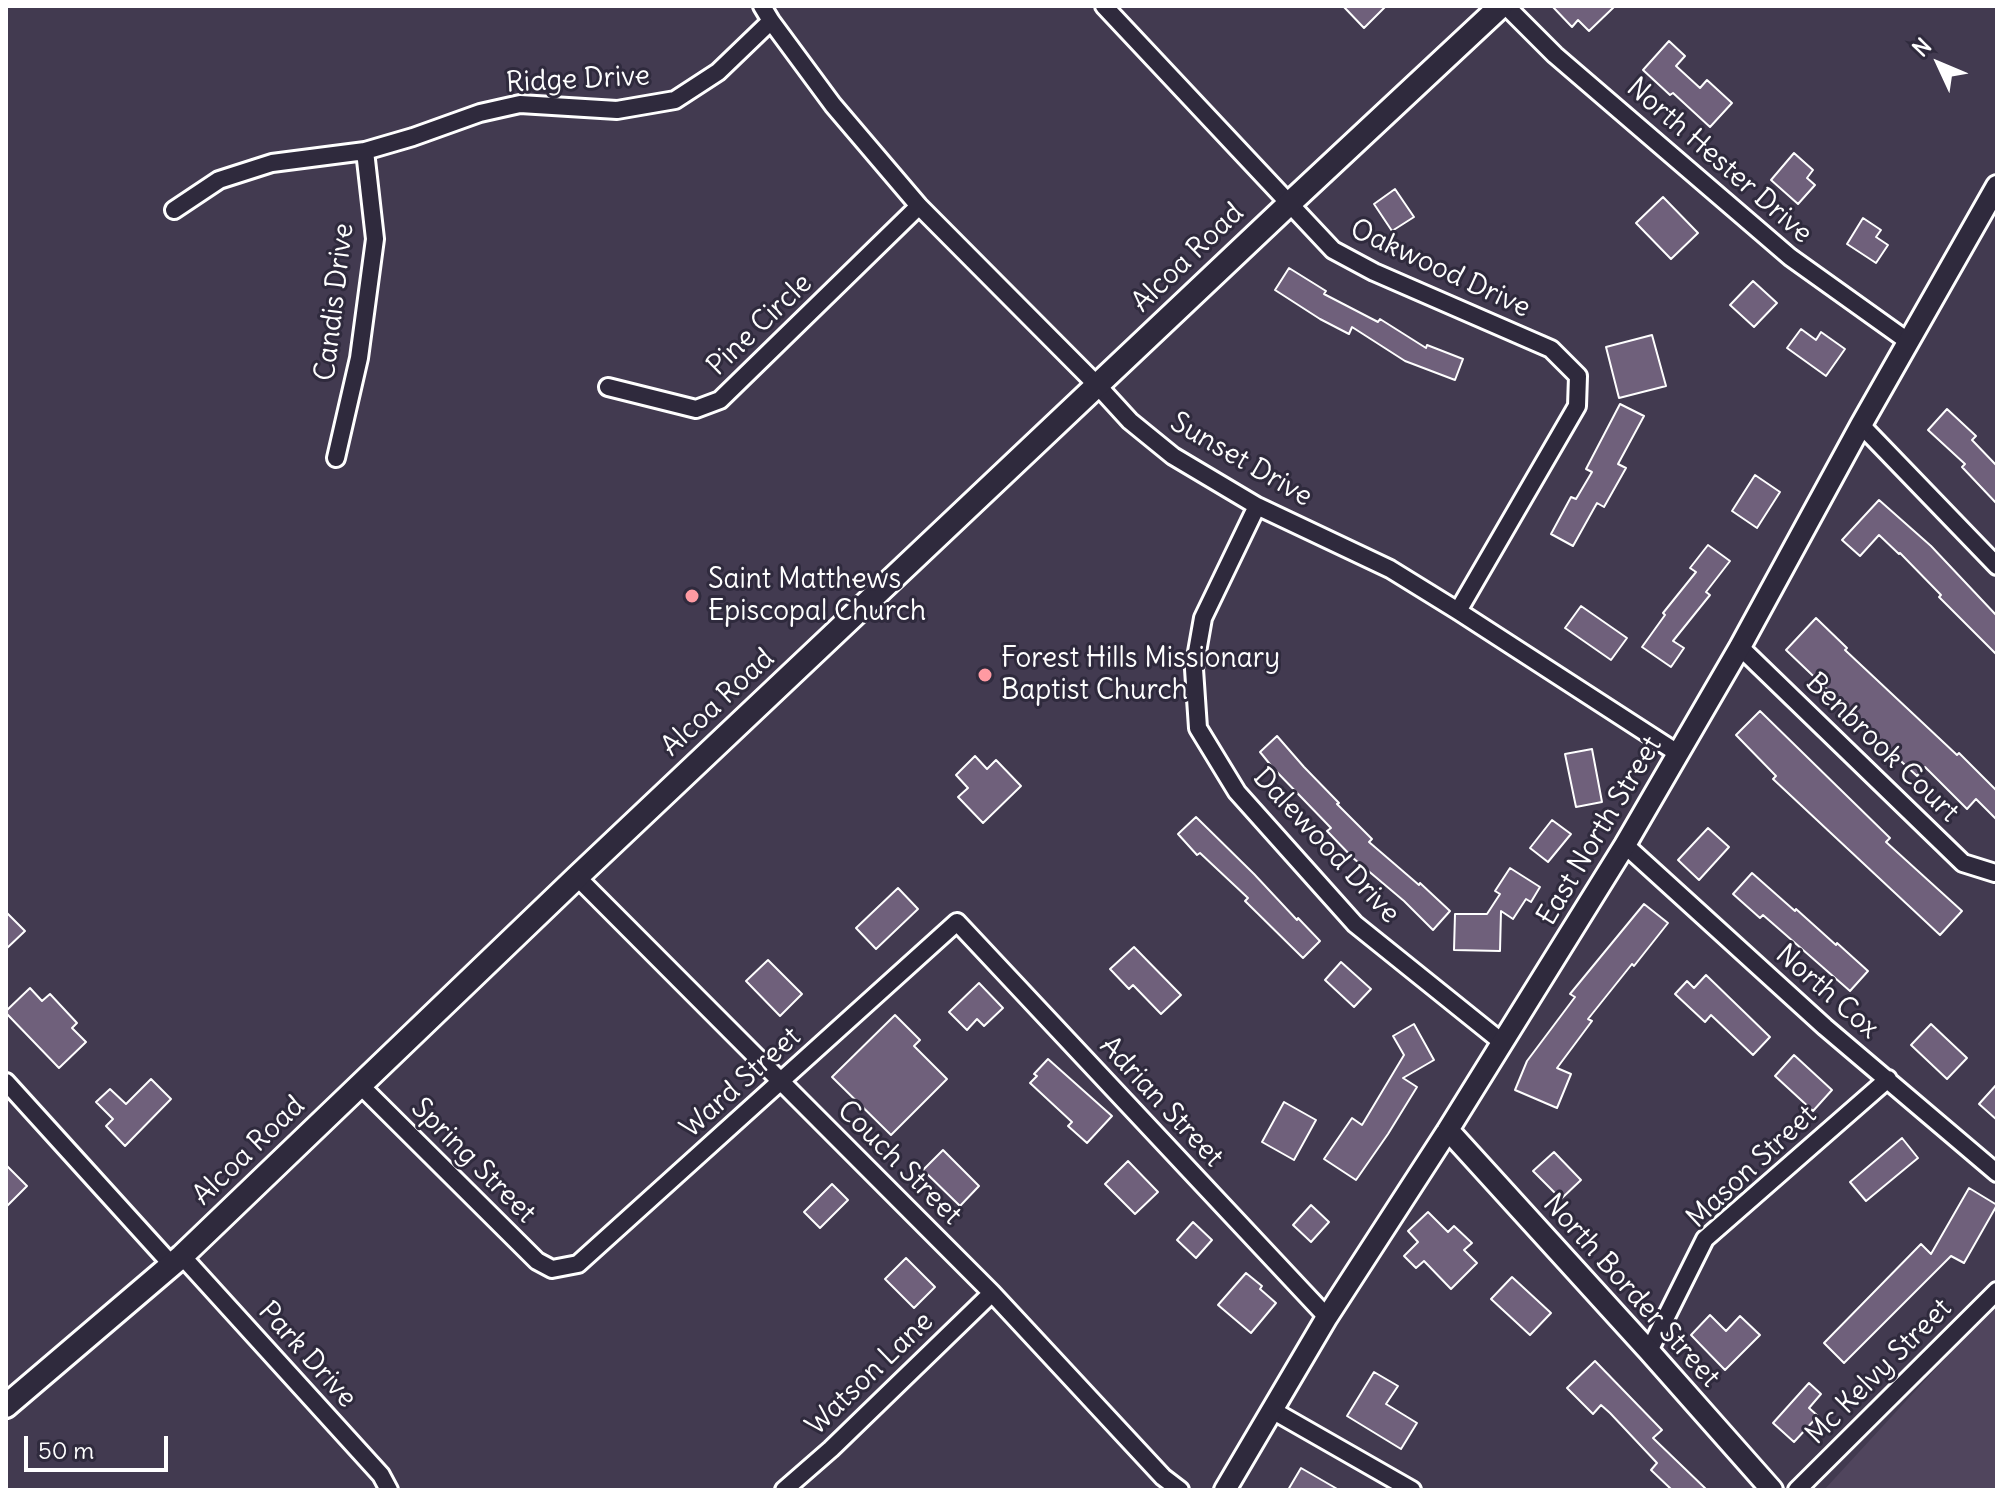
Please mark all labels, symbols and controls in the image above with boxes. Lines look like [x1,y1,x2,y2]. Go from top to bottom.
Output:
north arrow [1899,24,1979,104]
text: N [1906,32,1937,63]
street label: Ridge Drive [505,59,651,101]
street label: North Hester Drive [1619,71,1819,251]
street label: Alcoa Road [1125,196,1251,320]
street label: Oakwood Drive [1345,213,1535,325]
street label: Candis Drive [309,221,361,383]
street label: Pine Circle [701,267,819,383]
street label: Sunset Drive [1164,406,1318,514]
place label: Saint Matthews Episcopal Church [708,563,926,629]
marker: Saint Matthews Episcopal Church [683,587,701,605]
street label: Alcoa Road [655,642,781,764]
place label: Forest Hills Missionary Baptist Church [1001,642,1280,708]
marker: Forest Hills Missionary Baptist Church [976,666,994,684]
street label: Benbrook Court [1798,667,1966,829]
street label: East North Street [1530,731,1670,931]
street label: Dalewood Drive [1246,761,1406,931]
street label: North Cox [1769,938,1885,1046]
street label: Ward Street [674,1021,808,1145]
street label: Adrian Street [1092,1030,1230,1174]
street label: Alcoa Road [186,1089,312,1213]
street label: Spring Street [404,1092,542,1230]
street label: Couch Street [830,1094,968,1232]
street label: Mason Street [1680,1099,1824,1235]
street label: North Border Street [1536,1188,1726,1394]
street label: Mc Kelvy Street [1799,1292,1959,1452]
street label: Park Drive [251,1295,363,1415]
street label: Watson Lane [799,1305,941,1443]
scale bar [28,1420,172,1470]
text: 50 m [38,1435,94,1465]

